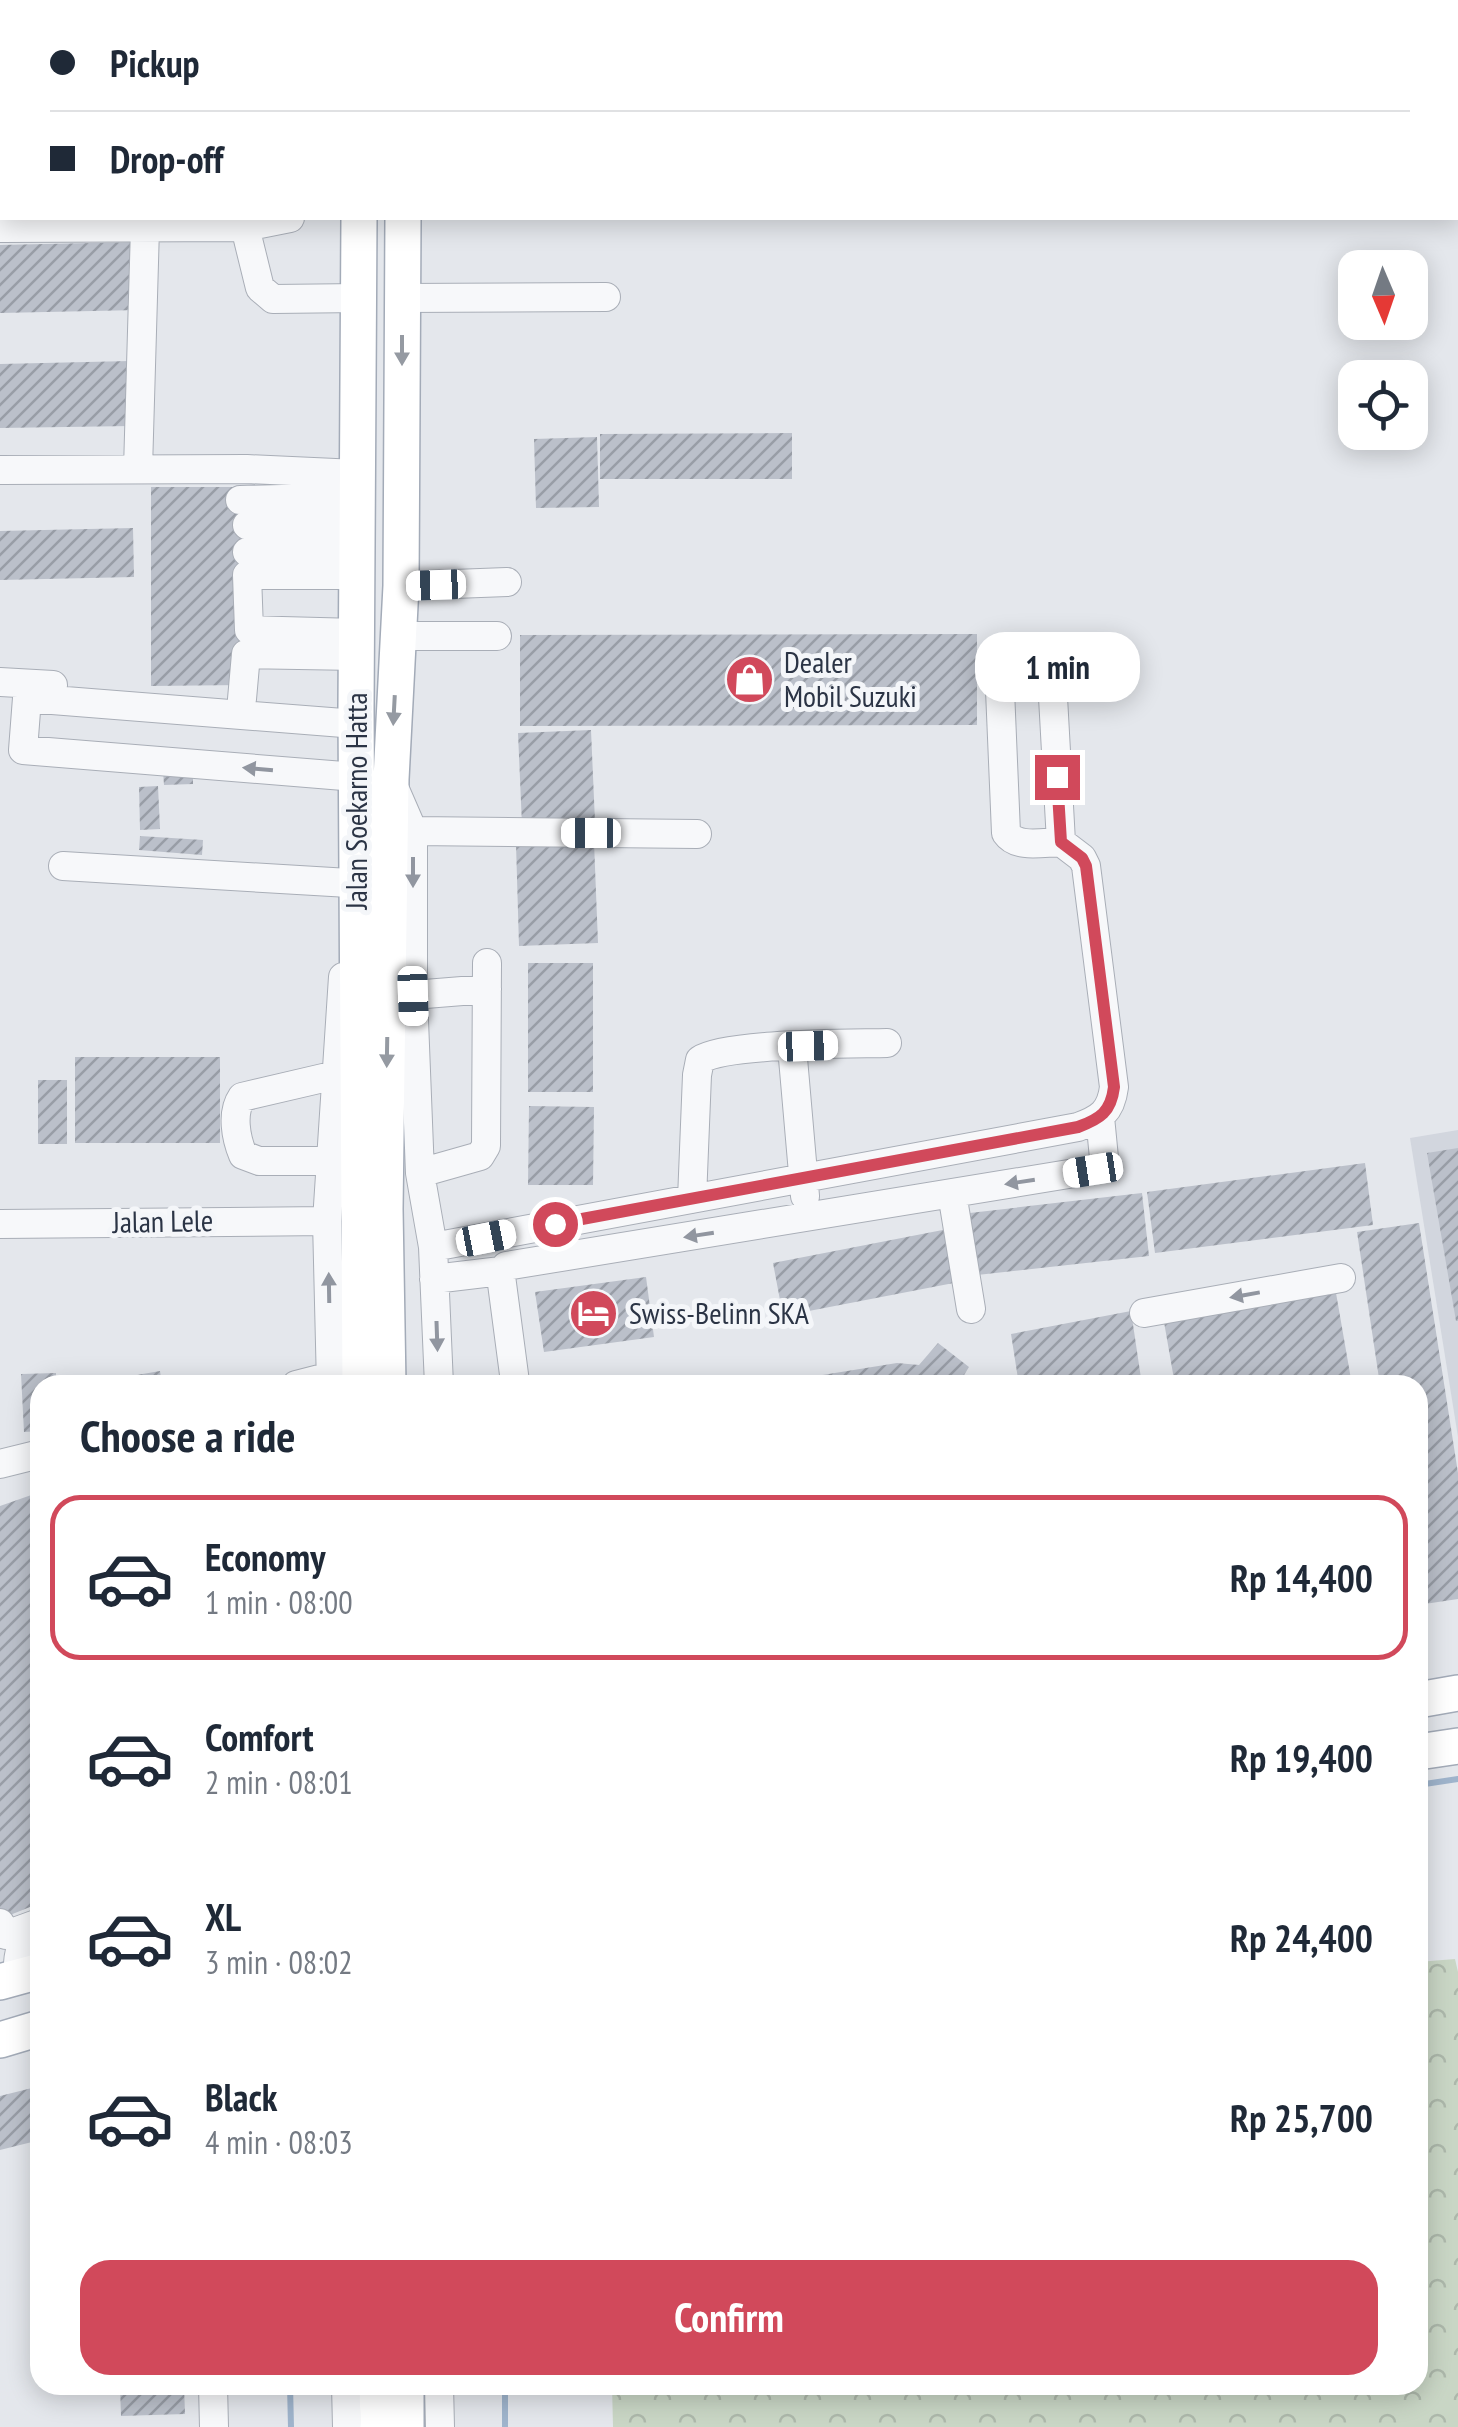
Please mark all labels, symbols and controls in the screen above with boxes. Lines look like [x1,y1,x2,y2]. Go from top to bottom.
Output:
text: Pickup [110,38,200,87]
text: Drop-off [110,134,224,183]
north arrow [1338,250,1428,340]
map controls [1338,250,1428,450]
one-way arrow [394,334,410,366]
button: locate [1338,360,1428,450]
car [405,569,467,601]
callout: 1 min [974,632,1140,702]
place label: Dealer Mobil Suzuki [784,642,917,715]
text: 1 min [1025,646,1090,688]
shop icon: Dealer Mobil Suzuki [723,654,775,706]
street label: Jalan Soekarno Hatta [336,693,375,910]
one-way arrow [386,694,402,726]
route end [1035,755,1080,800]
one-way arrow [242,760,274,776]
car [561,818,621,848]
one-way arrow [405,856,421,888]
car [397,965,429,1027]
car [777,1030,839,1062]
one-way arrow [379,1036,395,1068]
car [1061,1150,1125,1190]
one-way arrow [1003,1175,1035,1190]
street label: Jalan Lele [111,1200,214,1241]
route start [533,1202,578,1247]
car [454,1218,518,1258]
one-way arrow [683,1227,714,1243]
one-way arrow [320,1271,336,1303]
hotel icon: Swiss-Belinn SKA [568,1288,620,1340]
one-way arrow [1229,1288,1260,1303]
place label: Swiss-Belinn SKA [629,1293,810,1332]
one-way arrow [429,1320,445,1352]
text: Choose a ride [80,1406,295,1464]
text: Economy [205,1532,325,1581]
icon: car [85,1533,175,1623]
text: Rp 14,400 [1230,1553,1373,1602]
text: 1 min · 08:00 [205,1581,353,1623]
text: Comfort [205,1712,314,1761]
icon: car [85,1713,175,1803]
text: Rp 19,400 [1230,1733,1373,1782]
text: 2 min · 08:01 [205,1761,353,1803]
text: XL [205,1892,241,1941]
icon: car [85,1893,175,1983]
text: Rp 24,400 [1230,1913,1373,1962]
text: 3 min · 08:02 [205,1941,353,1983]
text: Black [205,2072,278,2121]
icon: car [85,2073,175,2163]
text: Rp 25,700 [1230,2093,1373,2142]
text: 4 min · 08:03 [205,2121,353,2163]
button: Confirm [80,2260,1378,2375]

